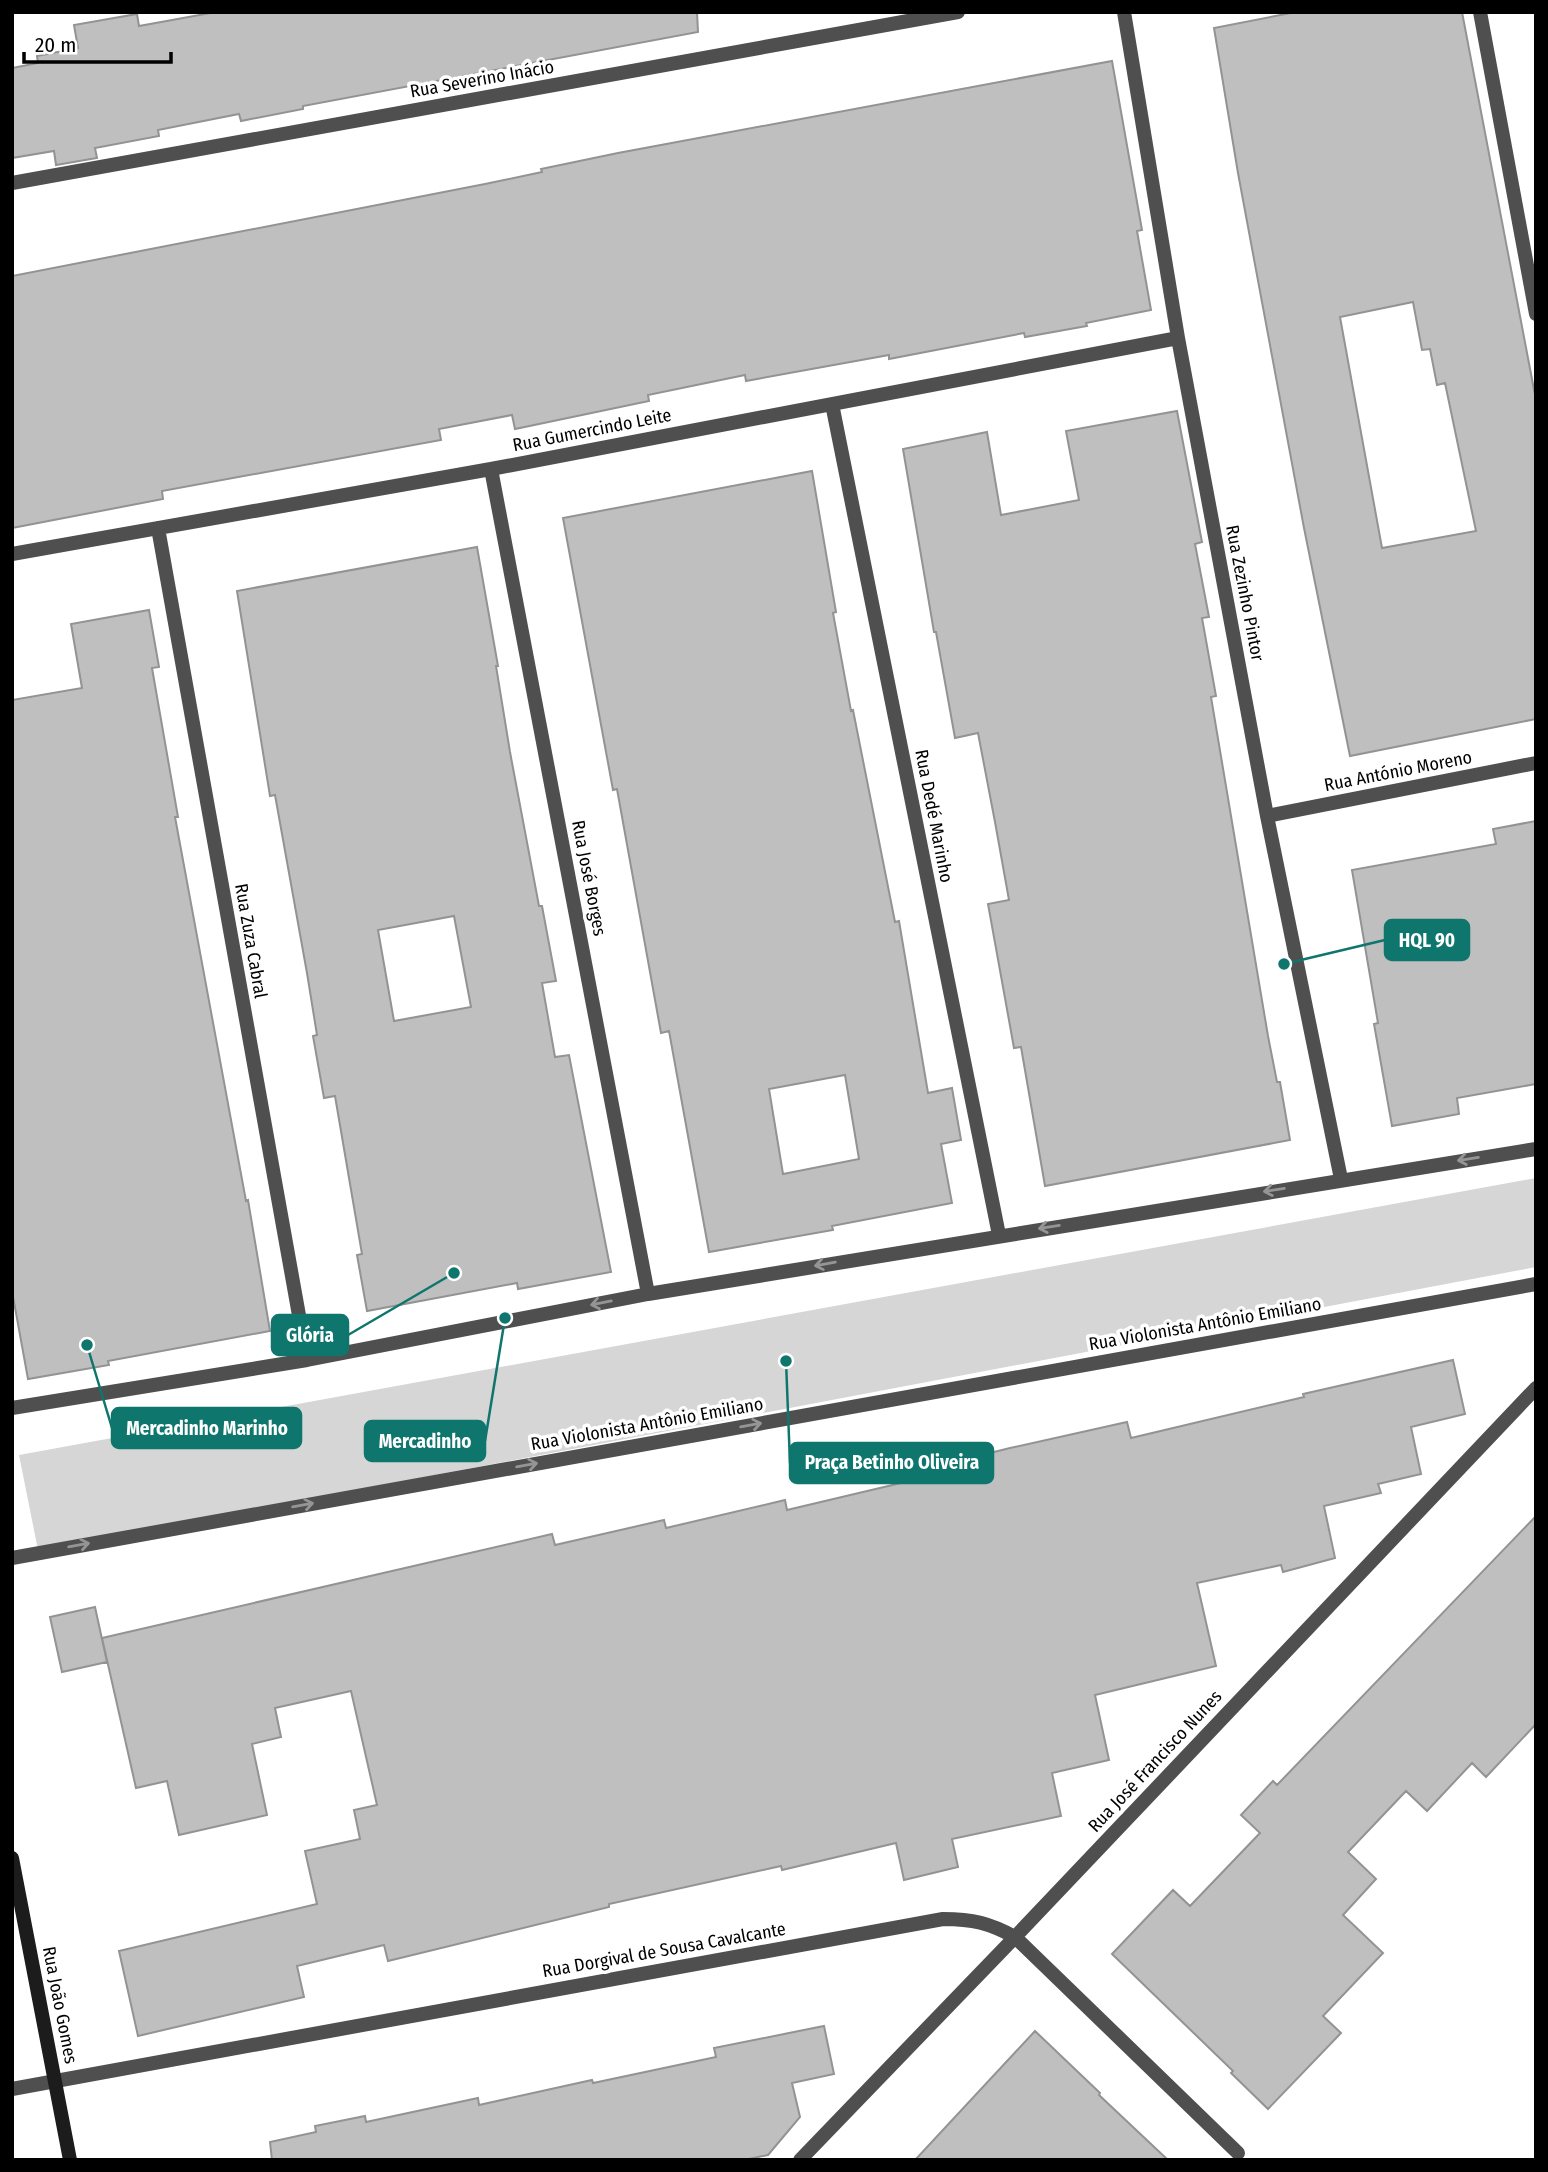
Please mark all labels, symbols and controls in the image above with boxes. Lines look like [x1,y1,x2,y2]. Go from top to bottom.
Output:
scale bar [24,21,172,65]
text: 20 m [35,32,76,58]
street label: Rua Severino Inácio [408,56,556,102]
street label: Rua Gumercindo Leite [511,404,673,456]
street label: Rua Zezinho Pintor [1221,523,1269,664]
street label: Rua António Moreno [1322,746,1474,796]
street label: Rua Dedé Marinho [910,748,958,884]
street label: Rua José Borges [567,818,611,938]
street label: Rua Zuza Cabral [230,882,272,1000]
callout: HQL 90 [1385,920,1469,960]
text: HQL 90 [1399,929,1455,952]
one-way arrow [1457,1153,1480,1166]
one-way arrow [1263,1184,1286,1197]
one-way arrow [1038,1221,1061,1234]
one-way arrow [814,1258,837,1271]
street label: Rua Violonista Antônio Emiliano [1087,1293,1323,1355]
one-way arrow [590,1297,613,1310]
callout: Glória [272,1315,348,1355]
text: Glória [286,1324,334,1347]
street label: Rua Violonista Antônio Emiliano [529,1393,765,1455]
callout: Mercadinho Marinho [112,1408,301,1448]
text: Mercadinho Marinho [126,1417,288,1440]
one-way arrow [739,1418,762,1431]
callout: Mercadinho [365,1421,485,1461]
text: Mercadinho [379,1430,471,1453]
callout: Praça Betinho Oliveira [790,1443,993,1483]
text: Praça Betinho Oliveira [805,1451,979,1474]
one-way arrow [515,1458,538,1471]
one-way arrow [291,1498,314,1511]
one-way arrow [67,1538,90,1552]
street label: Rua José Francisco Nunes [1083,1685,1227,1837]
street label: Rua Dorgival de Sousa Cavalcante [541,1918,787,1982]
street label: Rua João Gomes [38,1944,82,2066]

